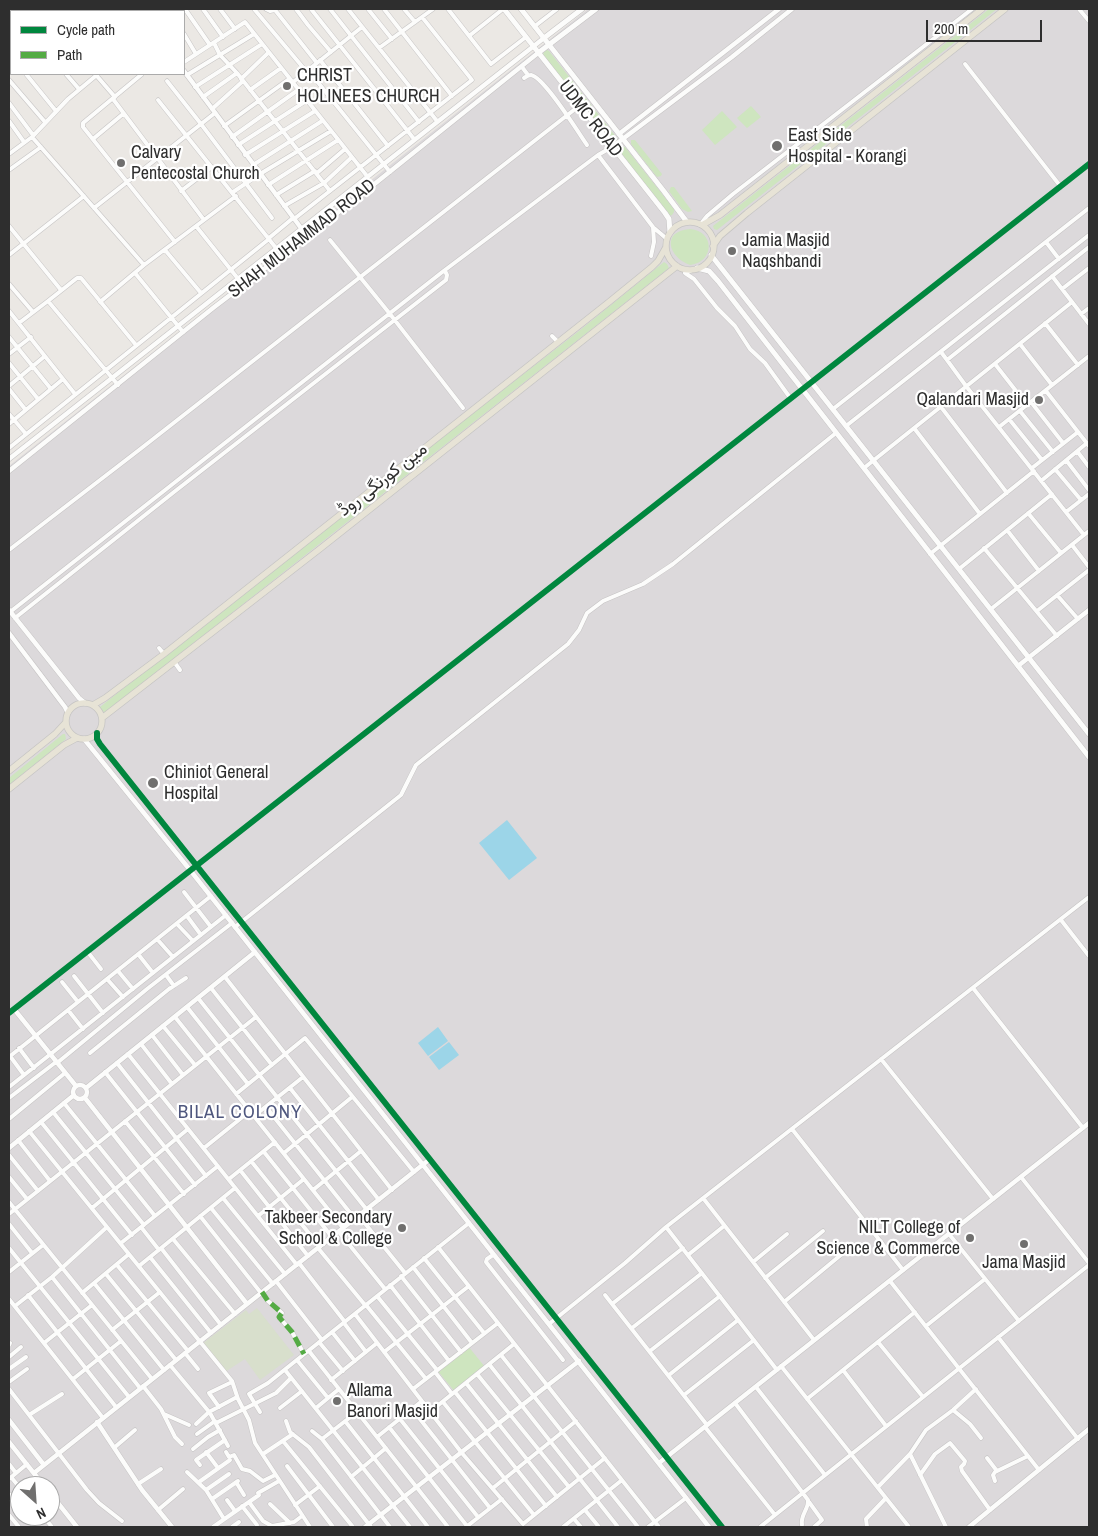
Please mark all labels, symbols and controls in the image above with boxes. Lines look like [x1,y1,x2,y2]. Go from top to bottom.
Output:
legend [10,10,185,75]
scale bar [928,10,1044,42]
text: 200 m [934,18,968,39]
text: Cycle path [57,19,115,40]
text: Path [57,44,82,65]
place label: CHRIST HOLINEES CHURCH [297,65,440,108]
street label: UDMC ROAD [553,76,627,162]
marker: CHRIST HOLINEES CHURCH [281,80,293,92]
place label: East Side Hospital - Korangi [788,125,907,168]
marker: East Side Hospital - Korangi [770,139,784,153]
place label: Calvary Pentecostal Church [131,142,260,184]
marker: Calvary Pentecostal Church [115,157,127,169]
street label: SHAH MUHAMMAD ROAD [224,175,380,303]
place label: Jamia Masjid Naqshbandi [742,230,830,272]
marker: Jamia Masjid Naqshbandi [726,245,738,257]
place label: Qalandari Masjid [917,389,1029,411]
marker: Qalandari Masjid [1033,394,1045,406]
street label: مین کورنگی روڈ [334,438,432,522]
place label: Chiniot General Hospital [164,762,268,804]
marker: Chiniot General Hospital [146,776,160,790]
district label: BILAL COLONY [176,1102,304,1124]
place label: Takbeer Secondary School & College [265,1207,392,1250]
place label: NILT College of Science & Commerce [816,1217,960,1260]
marker: Takbeer Secondary School & College [396,1222,408,1234]
marker: NILT College of Science & Commerce [964,1232,976,1244]
marker: Jama Masjid [1018,1238,1030,1250]
place label: Jama Masjid [982,1252,1066,1274]
place label: Allama Banori Masjid [347,1380,438,1422]
marker: Allama Banori Masjid [331,1395,343,1407]
north arrow [10,1476,60,1526]
text: N [33,1504,49,1523]

